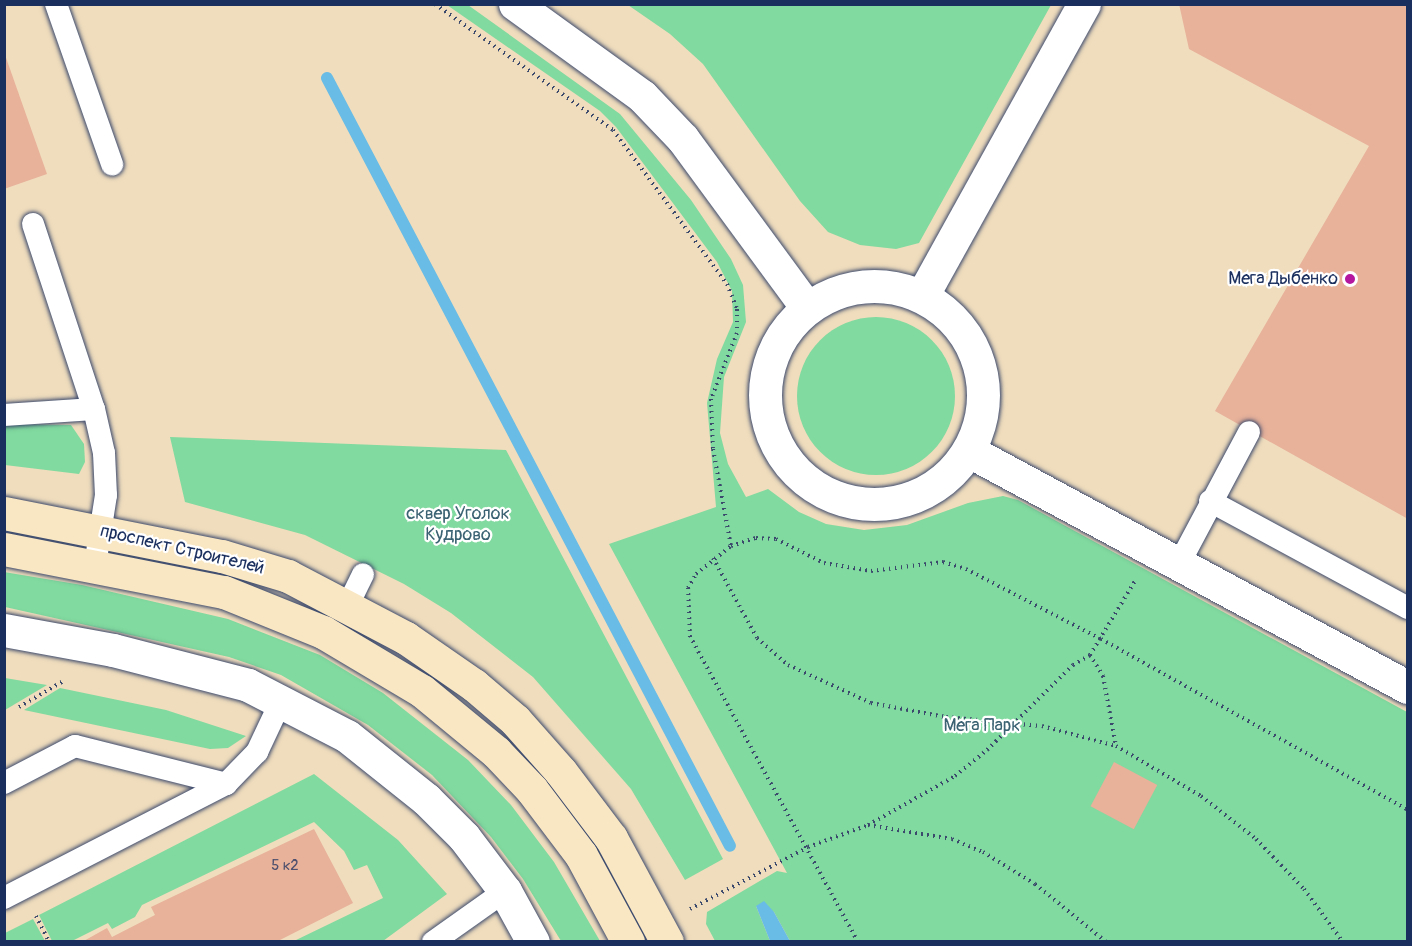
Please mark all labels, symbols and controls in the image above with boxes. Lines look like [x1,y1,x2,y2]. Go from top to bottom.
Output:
place label: Мега Дыбенко [1228,268,1338,290]
marker: Мега Дыбенко [1343,272,1357,286]
park label: сквер Уголок Кудрово [406,504,510,546]
street label: проспект Строителей [98,521,266,579]
park label: Мега Парк [943,715,1021,737]
house number: 5 к2 [271,857,299,875]

